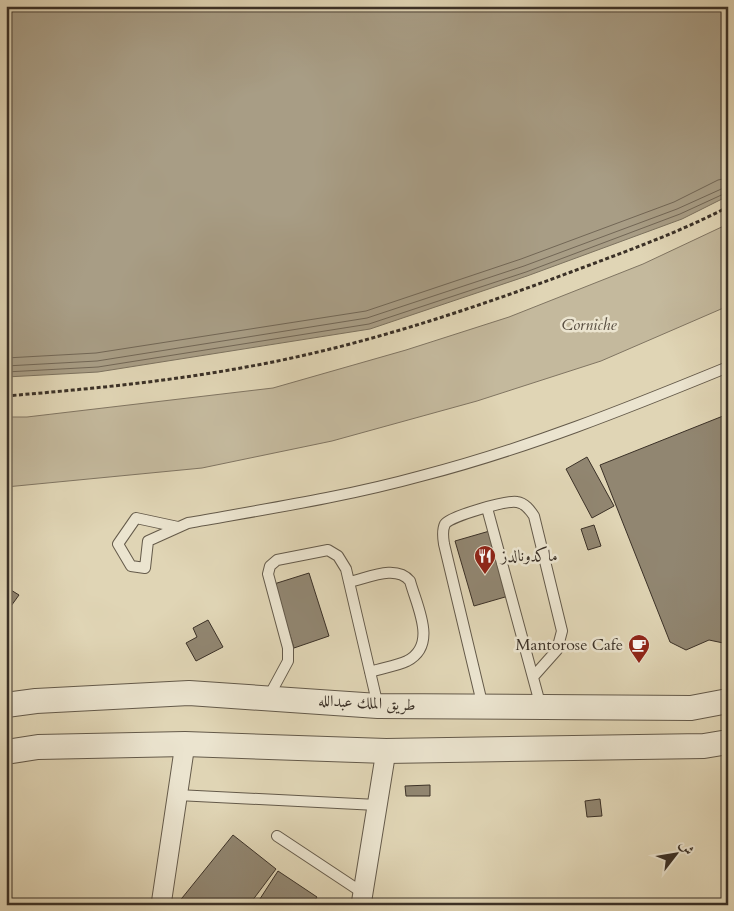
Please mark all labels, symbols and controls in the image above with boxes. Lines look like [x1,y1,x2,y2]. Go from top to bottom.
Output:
park label: Corniche [561,314,617,336]
restaurant icon: ماكدونالدز [473,544,497,575]
place label: ماكدونالدز [499,545,558,567]
cafe icon: Mantorose Cafe [627,633,651,664]
place label: Mantorose Cafe [516,634,623,656]
street label: طريق الملك عبدالله [318,689,416,717]
north arrow [652,828,702,878]
text: ش [675,837,698,859]

